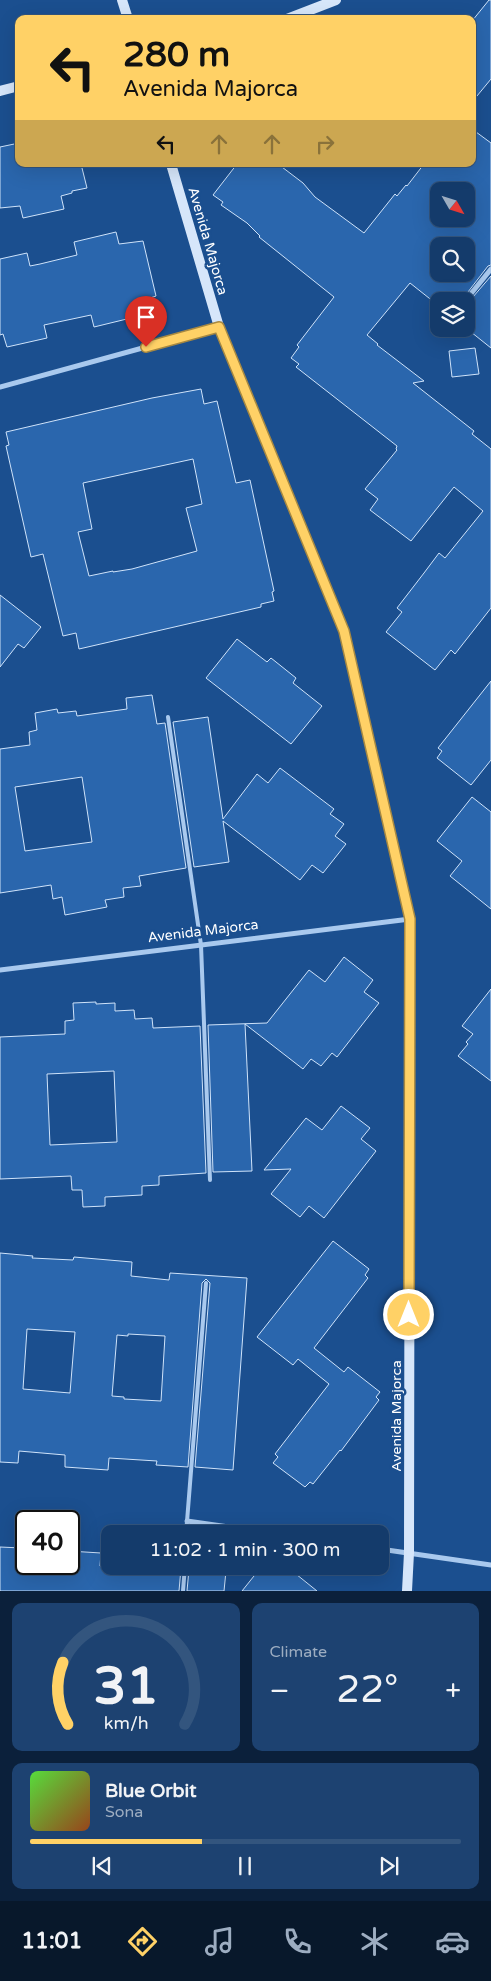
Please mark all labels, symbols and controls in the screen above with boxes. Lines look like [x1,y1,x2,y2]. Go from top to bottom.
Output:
text: 280 m [123,34,230,76]
icon: left [40,35,105,100]
text: Avenida Majorca [123,76,298,102]
icon: left [152,130,180,158]
icon: ahead [205,130,233,158]
icon: ahead [258,130,286,158]
icon: right [311,130,339,158]
north arrow [430,182,475,228]
map controls [430,182,475,337]
street label: Avenida Majorca [184,185,232,297]
button: search [430,237,475,282]
button: layers [430,292,475,337]
pin [125,296,167,347]
icon: arrive [132,303,160,331]
street label: Avenida Majorca [147,916,259,946]
position arrow [382,1288,434,1340]
street label: Avenida Majorca [388,1360,405,1472]
speed limit sign: 40 [15,1510,80,1575]
text: 11:02 · 1 min · 300 m [149,1539,341,1561]
text: Climate [270,1642,327,1662]
text: 31 [93,1655,158,1718]
text: 22° [336,1667,398,1713]
text: − [270,1674,289,1708]
text: + [445,1674,461,1708]
text: km/h [103,1713,148,1734]
text: Blue Orbit [105,1780,197,1802]
text: Sona [105,1802,143,1822]
icon: previous [88,1852,116,1880]
icon: pause [231,1852,259,1880]
icon: next [375,1852,403,1880]
icon: directions [125,1924,160,1959]
icon: music [202,1924,237,1959]
icon: phone [280,1924,315,1959]
icon: climate [357,1924,392,1959]
icon: car [435,1924,470,1959]
text: 11:01 [21,1928,82,1954]

